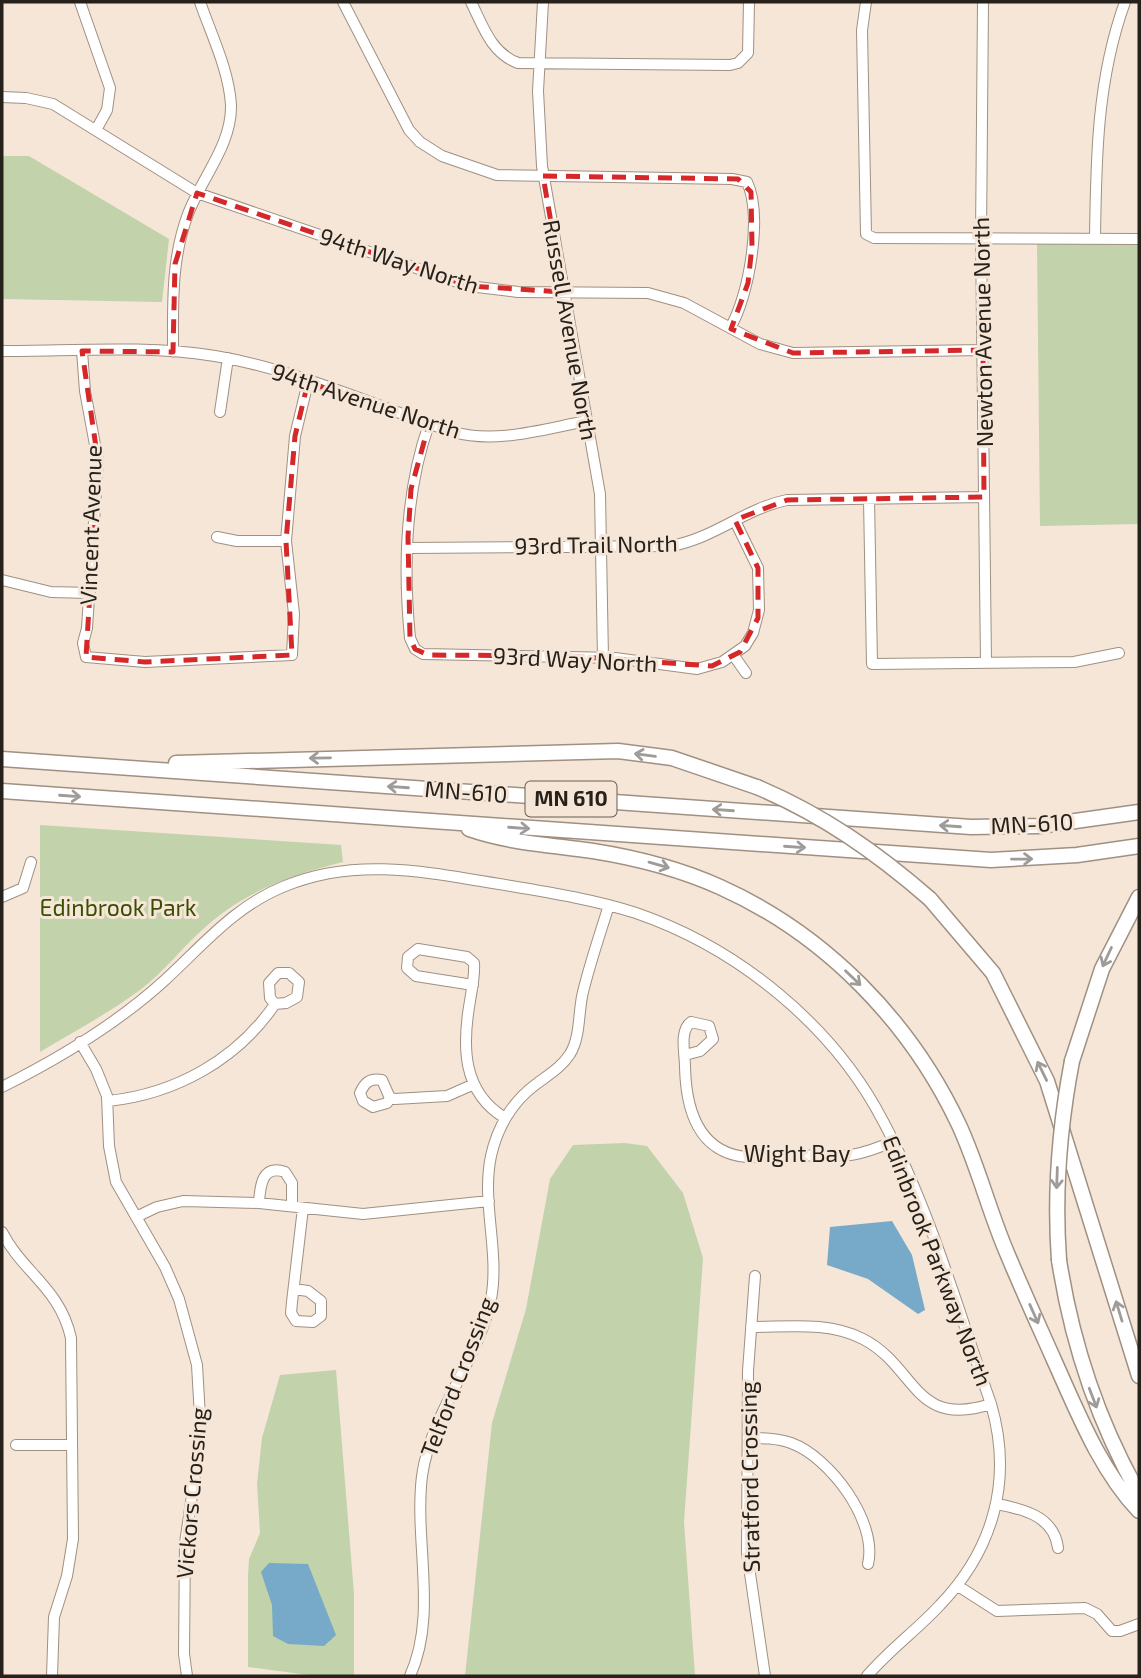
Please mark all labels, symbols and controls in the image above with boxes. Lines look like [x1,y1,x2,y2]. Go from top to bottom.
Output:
street label: Russell Avenue North [538,217,604,442]
street label: Newton Avenue North [966,217,998,447]
street label: 94th Way North [316,221,482,299]
street label: 94th Avenue North [268,356,464,444]
street label: Vincent Avenue [73,444,107,606]
street label: 93rd Trail North [514,529,678,559]
street label: 93rd Way North [492,641,658,677]
one-way arrow [634,748,657,761]
one-way arrow [309,751,332,765]
street label: MN-610 [424,774,508,808]
one-way arrow [387,780,410,793]
road number: MN 610 [526,782,616,816]
one-way arrow [58,790,81,803]
one-way arrow [712,803,734,816]
street label: MN-610 [990,807,1074,839]
one-way arrow [939,819,961,832]
one-way arrow [507,821,530,834]
one-way arrow [783,841,805,854]
one-way arrow [1010,852,1033,866]
one-way arrow [647,859,669,872]
park label: Edinbrook Park [40,893,197,921]
one-way arrow [1100,946,1113,967]
one-way arrow [845,969,862,986]
one-way arrow [1034,1061,1048,1082]
street label: Edinbrook Parkway North [877,1132,999,1390]
street label: Wight Bay [744,1139,850,1167]
one-way arrow [1050,1166,1063,1189]
street label: Telford Crossing [414,1293,501,1461]
one-way arrow [1112,1300,1125,1322]
one-way arrow [1028,1303,1041,1324]
street label: Stratford Crossing [733,1381,765,1573]
one-way arrow [1088,1386,1101,1408]
street label: Vickors Crossing [170,1406,212,1580]

